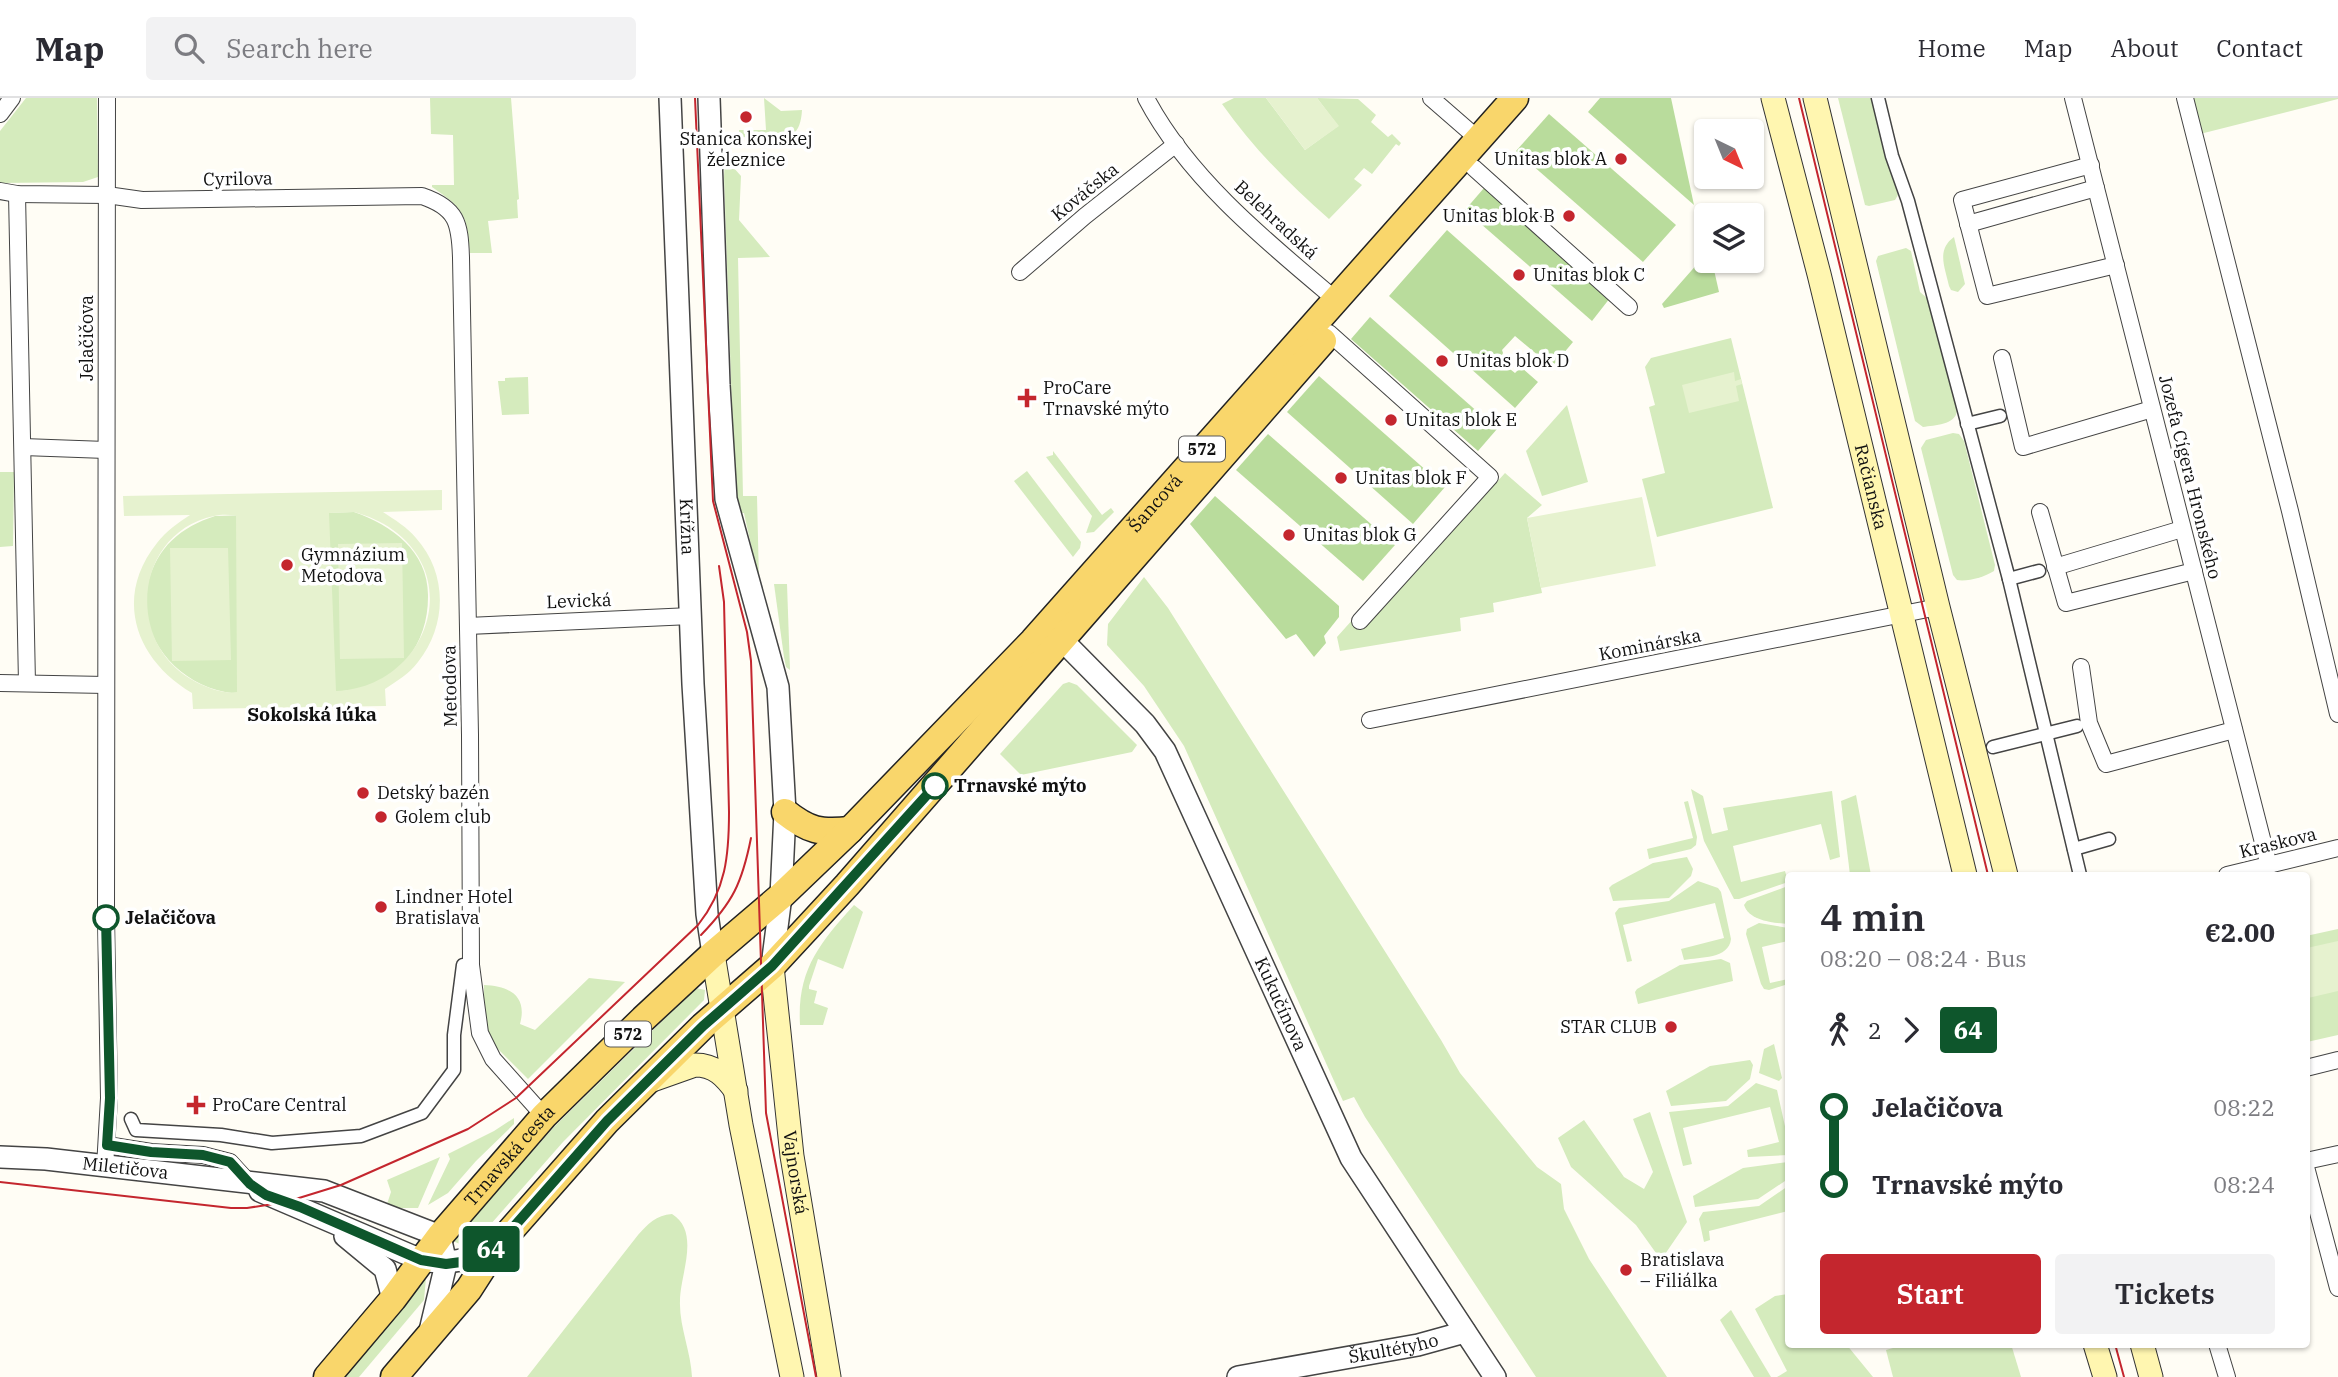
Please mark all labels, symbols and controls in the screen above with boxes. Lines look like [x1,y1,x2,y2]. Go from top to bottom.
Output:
search box [146,17,636,80]
text: Map [35,27,104,70]
icon: search [170,29,208,67]
text: Search here [226,31,373,65]
text: Home [1918,32,1986,64]
text: Map [2024,32,2072,64]
text: About [2110,32,2178,64]
text: Contact [2216,32,2303,64]
marker: Stanica konskej železnice [738,109,754,125]
north arrow [1694,119,1764,189]
map controls [1694,119,1764,273]
place label: Stanica konskej železnice [679,127,813,171]
place label: Unitas blok A [1494,147,1608,170]
marker: Unitas blok A [1613,151,1629,167]
street label: Kováčska [1046,157,1123,226]
street label: Cyrilova [203,166,273,191]
street label: Belehradská [1230,175,1323,264]
button: layers [1694,203,1764,273]
place label: Unitas blok B [1442,204,1555,227]
marker: Unitas blok B [1561,208,1577,224]
place label: Unitas blok C [1533,263,1645,286]
marker: Unitas blok C [1511,267,1527,283]
street label: Jelačičova [75,295,98,381]
place label: Unitas blok D [1456,349,1569,372]
marker: Unitas blok D [1434,353,1450,369]
street label: Jozefa Cígera Hronského [2154,373,2227,581]
place label: ProCare Trnavské mýto [1043,376,1169,420]
marker: ProCare Trnavské mýto [1017,388,1037,408]
place label: Unitas blok E [1405,408,1517,431]
marker: Unitas blok E [1383,412,1399,428]
road number: 572 [1179,436,1225,462]
street label: Račianska [1850,442,1893,532]
place label: Unitas blok F [1355,466,1467,489]
street label: Šancová [1122,469,1187,537]
marker: Unitas blok F [1333,470,1349,486]
street label: Krížna [675,498,700,556]
place label: Unitas blok G [1303,523,1417,546]
marker: Unitas blok G [1281,527,1297,543]
place label: Gymnázium Metodova [301,543,405,587]
marker: Gymnázium Metodova [279,557,295,573]
street label: Levická [546,588,612,613]
street label: Kominárska [1597,623,1703,666]
street label: Metodova [437,645,462,727]
district label: Sokolská lúka [247,702,377,726]
marker: Trnavské mýto [922,773,948,799]
place label: Trnavské mýto [954,774,1086,797]
place label: Detský bazén [377,781,490,804]
marker: Detský bazén [355,785,371,801]
place label: Golem club [395,805,491,828]
marker: Golem club [373,809,389,825]
street label: Kraskova [2237,822,2319,863]
place label: Lindner Hotel Bratislava [395,885,513,929]
text: 4 min [1820,892,1926,941]
marker: Lindner Hotel Bratislava [373,899,389,915]
marker: Jelačičova [93,905,119,931]
place label: Jelačičova [125,906,216,929]
text: €2.00 [2205,915,2275,949]
text: 08:20 – 08:24 · Bus [1820,943,2027,973]
street label: Kukučínova [1250,953,1313,1055]
icon: walk [1820,1011,1858,1049]
icon: forward [1892,1011,1930,1049]
text: 64 [1954,1014,1983,1046]
place label: STAR CLUB [1560,1015,1657,1038]
text: 2 [1868,1015,1882,1045]
marker: STAR CLUB [1663,1019,1679,1035]
road number: 572 [605,1022,651,1046]
text: Jelačičova [1872,1090,2003,1124]
text: 08:22 [2213,1092,2275,1122]
place label: ProCare Central [212,1093,347,1116]
marker: ProCare Central [186,1095,206,1115]
street label: Trnavská cesta [459,1100,560,1211]
street label: Vajnorská [778,1129,814,1217]
street label: Miletičova [81,1151,170,1184]
text: Trnavské mýto [1872,1167,2063,1201]
text: 08:24 [2213,1169,2275,1199]
line badge: 64 [460,1226,522,1272]
text: 64 [477,1233,505,1265]
place label: Bratislava – Filiálka [1640,1248,1725,1292]
button: Start [1820,1254,2041,1334]
button: Tickets [2055,1254,2275,1334]
marker: Bratislava – Filiálka [1618,1262,1634,1278]
street label: Škultétyho [1347,1328,1441,1368]

